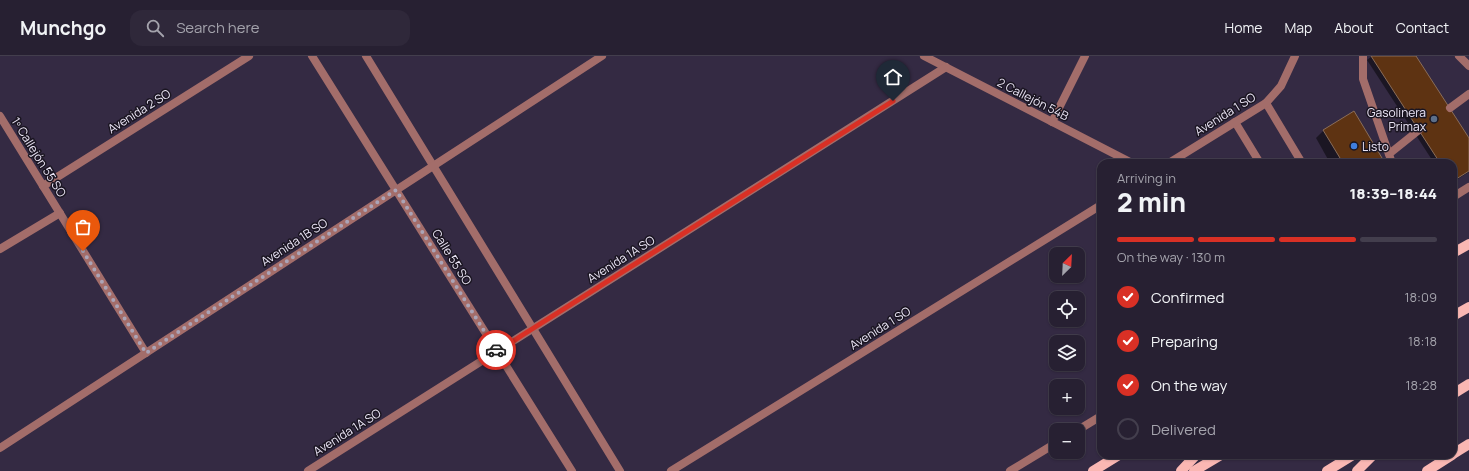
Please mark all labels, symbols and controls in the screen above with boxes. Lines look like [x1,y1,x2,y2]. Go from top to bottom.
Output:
search box [130,10,410,46]
text: Munchgo [20,15,106,41]
icon: search [144,17,166,39]
text: Search here [176,17,260,38]
text: Home [1225,18,1262,37]
text: Map [1284,18,1312,37]
text: About [1334,18,1374,37]
text: Contact [1396,18,1449,37]
pin [876,60,910,101]
icon: home [882,66,904,88]
street label: 2 Callejón 54B [994,74,1072,124]
street label: Avenida 2 SO [104,85,174,137]
street label: Avenida 1 SO [1191,88,1259,140]
place label: Gasolinera Primax [1367,104,1427,135]
street label: 1º Callejón 55 SO [8,114,71,200]
marker: Gasolinera Primax [1429,114,1439,124]
place label: Listo [1362,138,1389,155]
marker: Listo [1349,141,1359,151]
text: Arriving in [1117,169,1176,187]
text: 18:39–18:44 [1350,183,1437,204]
text: 2 min [1117,184,1186,220]
pin [66,210,100,251]
street label: Avenida 1B SO [257,214,331,270]
icon: bag [72,216,94,238]
street label: Calle 55 SO [428,226,476,288]
street label: Avenida 1A SO [584,231,658,287]
north arrow [1049,247,1085,283]
map controls [1049,247,1085,459]
text: On the way · 130 m [1117,248,1225,266]
icon: check [1117,286,1139,308]
text: Confirmed [1151,287,1224,308]
text: 18:09 [1404,288,1437,306]
button: locate [1049,291,1085,327]
street label: Avenida 1 SO [846,302,914,354]
courier [476,330,516,370]
icon: check [1117,330,1139,352]
text: Preparing [1151,331,1218,352]
text: 18:18 [1408,332,1437,350]
button: layers [1049,335,1085,371]
icon: car [485,339,507,361]
icon: check [1117,374,1139,396]
text: On the way [1151,375,1227,396]
text: 18:28 [1406,376,1437,394]
button: + [1049,379,1085,415]
street label: Avenida 1A SO [310,404,384,460]
text: Delivered [1151,419,1216,440]
button: − [1049,423,1085,459]

